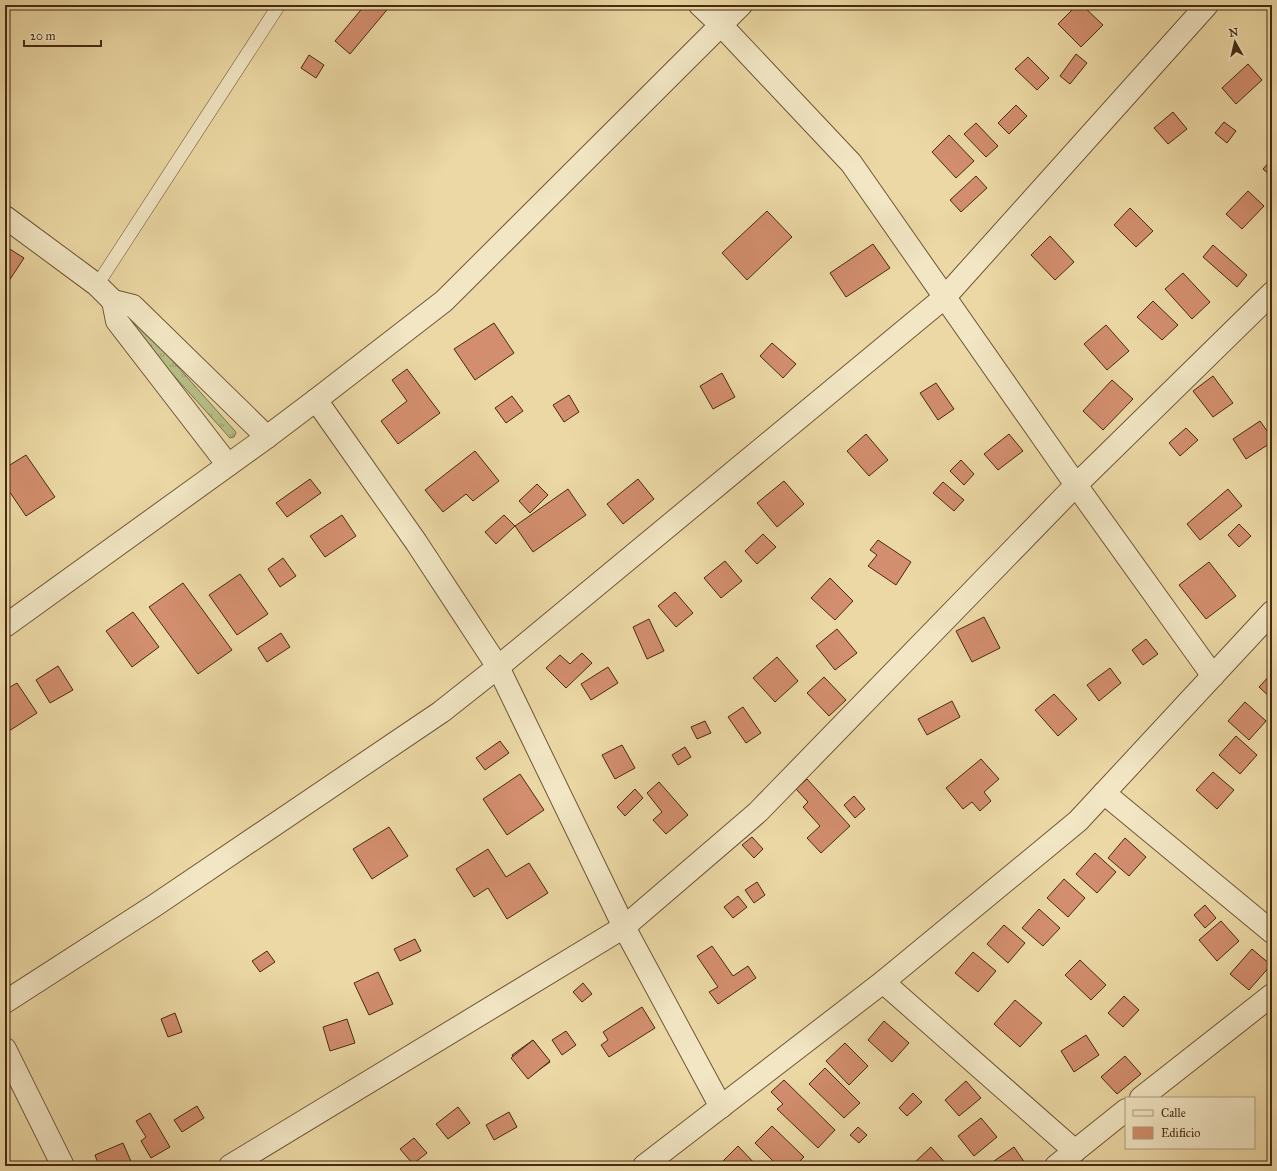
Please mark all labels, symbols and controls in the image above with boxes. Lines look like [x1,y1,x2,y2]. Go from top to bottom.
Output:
scale bar [24,22,101,48]
north arrow [1215,22,1255,62]
text: N [1228,25,1240,40]
text: 20 m [30,29,56,43]
legend [1125,1097,1255,1149]
text: Calle [1161,1106,1186,1120]
text: Edificio [1161,1126,1200,1140]

